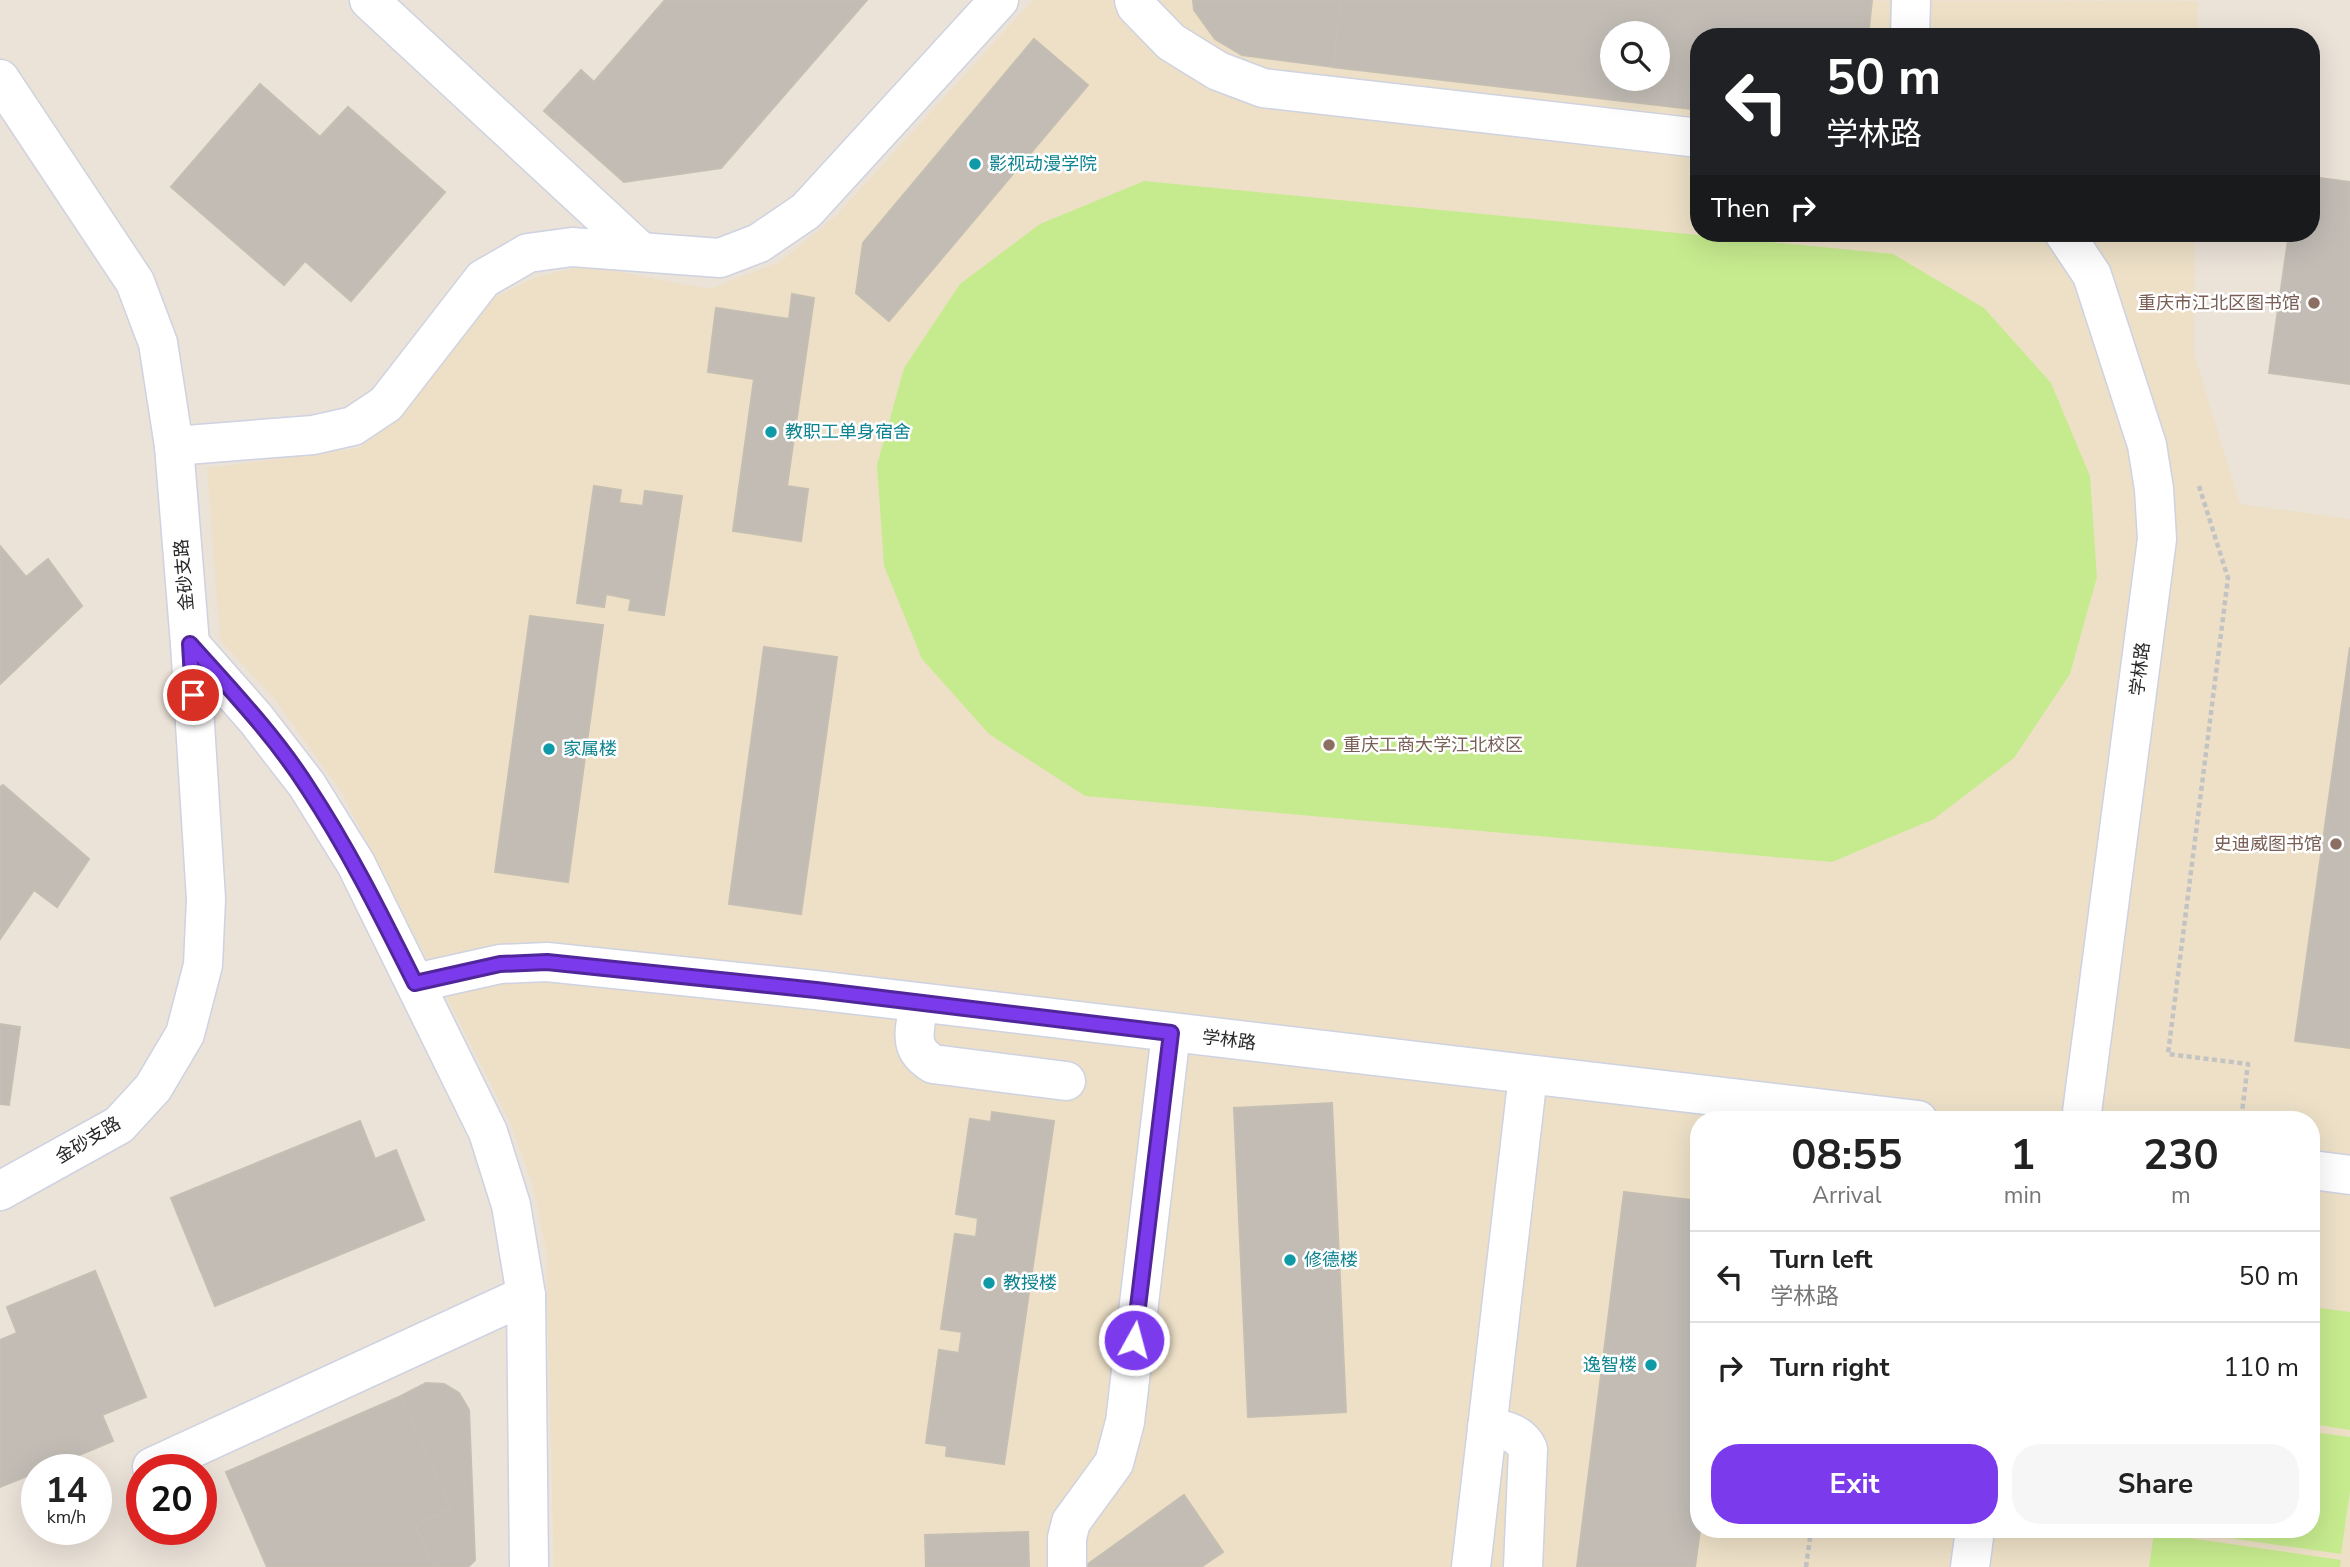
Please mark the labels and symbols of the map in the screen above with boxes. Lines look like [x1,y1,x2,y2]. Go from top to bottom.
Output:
place label: 影视动漫学院 [989,152,1097,176]
marker: 影视动漫学院 [967,156,983,172]
place label: 重庆市江北区图书馆 [2138,291,2300,315]
marker: 重庆市江北区图书馆 [2306,295,2322,311]
place label: 教职工单身宿舍 [785,420,911,444]
marker: 教职工单身宿舍 [763,424,779,440]
street label: 金砂支路 [169,538,199,612]
street label: 学林路 [2125,641,2155,697]
pin [163,665,223,725]
place label: 重庆工商大学江北校区 [1343,733,1523,757]
place label: 家属楼 [563,737,617,761]
marker: 重庆工商大学江北校区 [1321,737,1337,753]
marker: 家属楼 [541,741,557,757]
place label: 史迪威图书馆 [2214,832,2322,856]
marker: 史迪威图书馆 [2328,836,2344,852]
street label: 学林路 [1201,1025,1257,1055]
street label: 金砂支路 [51,1111,125,1169]
place label: 修德楼 [1304,1248,1358,1272]
marker: 修德楼 [1282,1252,1298,1268]
place label: 教授楼 [1003,1271,1057,1295]
marker: 教授楼 [981,1275,997,1291]
position arrow [1097,1303,1171,1377]
place label: 逸智楼 [1583,1353,1637,1377]
marker: 逸智楼 [1643,1357,1659,1373]
speed limit sign: 20 [126,1454,217,1545]

